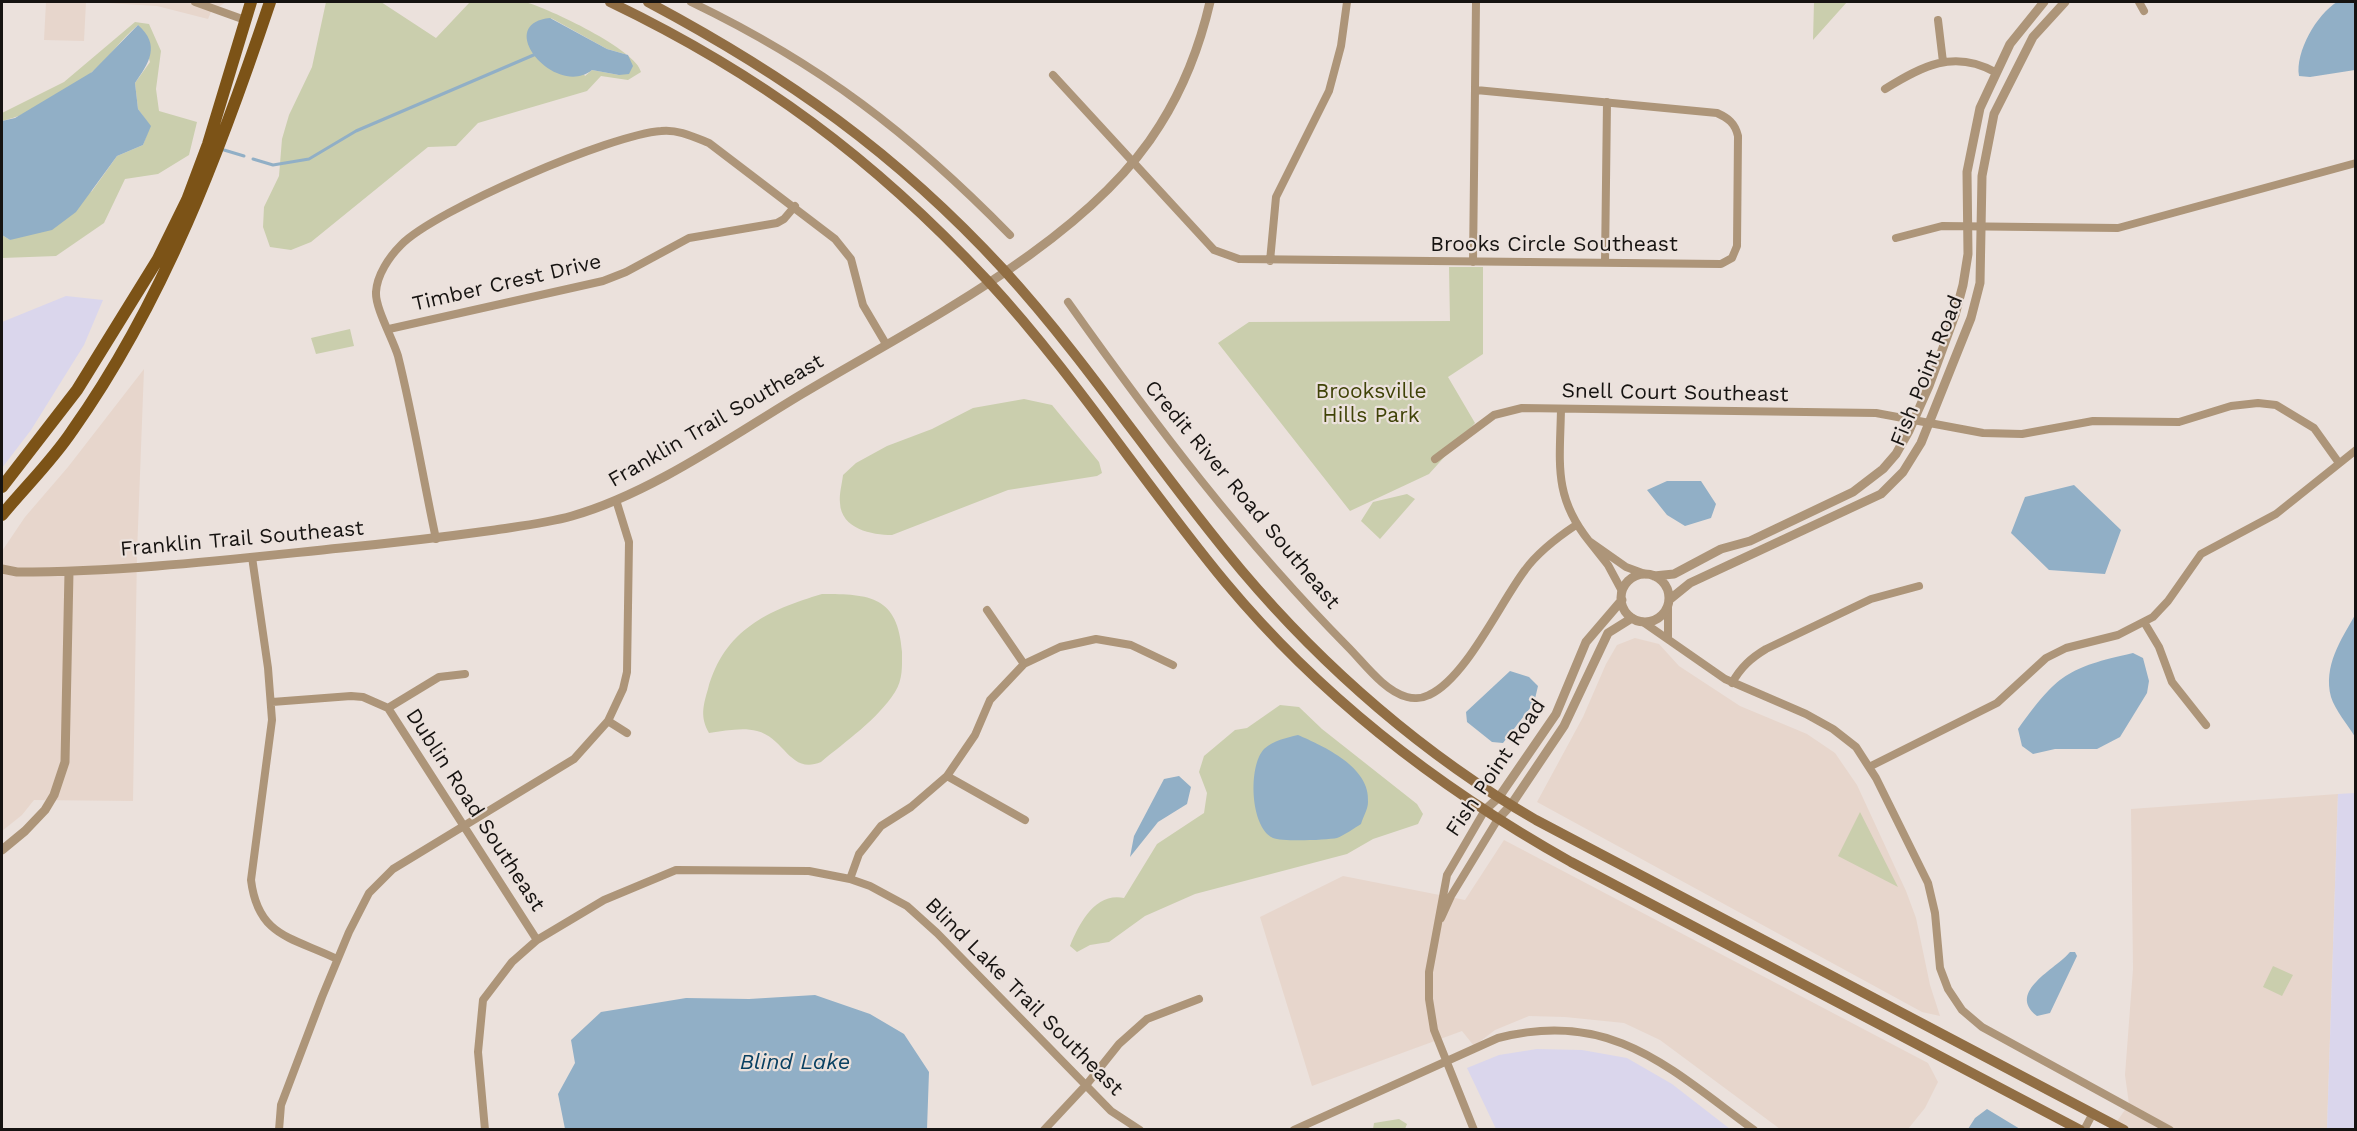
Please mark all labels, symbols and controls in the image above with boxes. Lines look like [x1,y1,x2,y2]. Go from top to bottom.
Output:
street label: Brooks Circle Southeast [1430,232,1678,258]
street label: Timber Crest Drive [410,249,604,317]
street label: Fish Point Road [1885,292,1969,450]
street label: Franklin Trail Southeast [604,349,828,493]
street label: Credit River Road Southeast [1139,376,1345,614]
street label: Snell Court Southeast [1561,378,1789,408]
park label: Brooksville Hills Park [1315,379,1427,429]
street label: Franklin Trail Southeast [119,516,365,562]
street label: Fish Point Road [1441,694,1551,842]
street label: Dublin Road Southeast [400,704,550,916]
street label: Blind Lake Trail Southeast [920,893,1128,1101]
water label: Blind Lake [740,1050,850,1076]

